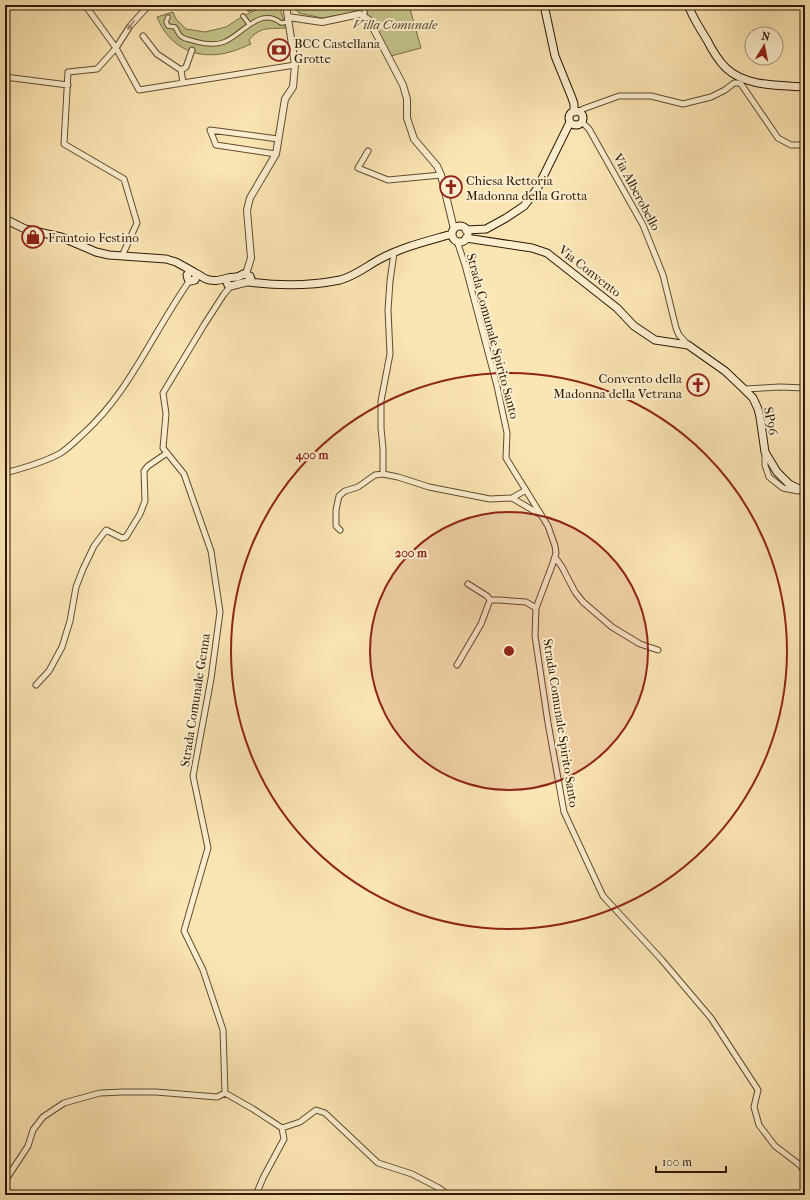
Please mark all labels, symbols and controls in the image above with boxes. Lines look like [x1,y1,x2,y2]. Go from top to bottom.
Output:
park label: Villa Comunale [353,17,438,32]
one-way arrow [127,20,135,31]
north arrow [744,26,784,66]
text: N [760,30,772,44]
place label: BCC Castellana Grotte [294,36,381,66]
bank icon: BCC Castellana Grotte [266,37,292,63]
street label: Via Alberobello [610,150,664,233]
place label: Chiesa Rettoria Madonna della Grotta [466,173,588,203]
church icon: Chiesa Rettoria Madonna della Grotta [438,174,464,200]
shop icon: Frantoio Festino [20,224,46,250]
place label: Frantoio Festino [48,230,139,245]
street label: Via Convento [555,241,624,300]
street label: Strada Comunale Spirito Santo [464,252,522,421]
place label: Convento della Madonna della Vetrana [553,371,683,401]
church icon: Convento della Madonna della Vetrana [685,372,711,398]
street label: SP96 [761,406,781,437]
text: 400 m [295,448,329,463]
text: 200 m [395,546,428,560]
street label: Strada Comunale Genna [177,631,213,768]
street label: Strada Comunale Spirito Santo [540,638,582,809]
centre of rings [502,644,516,658]
scale bar [656,1148,726,1174]
text: 100 m [662,1155,692,1169]

